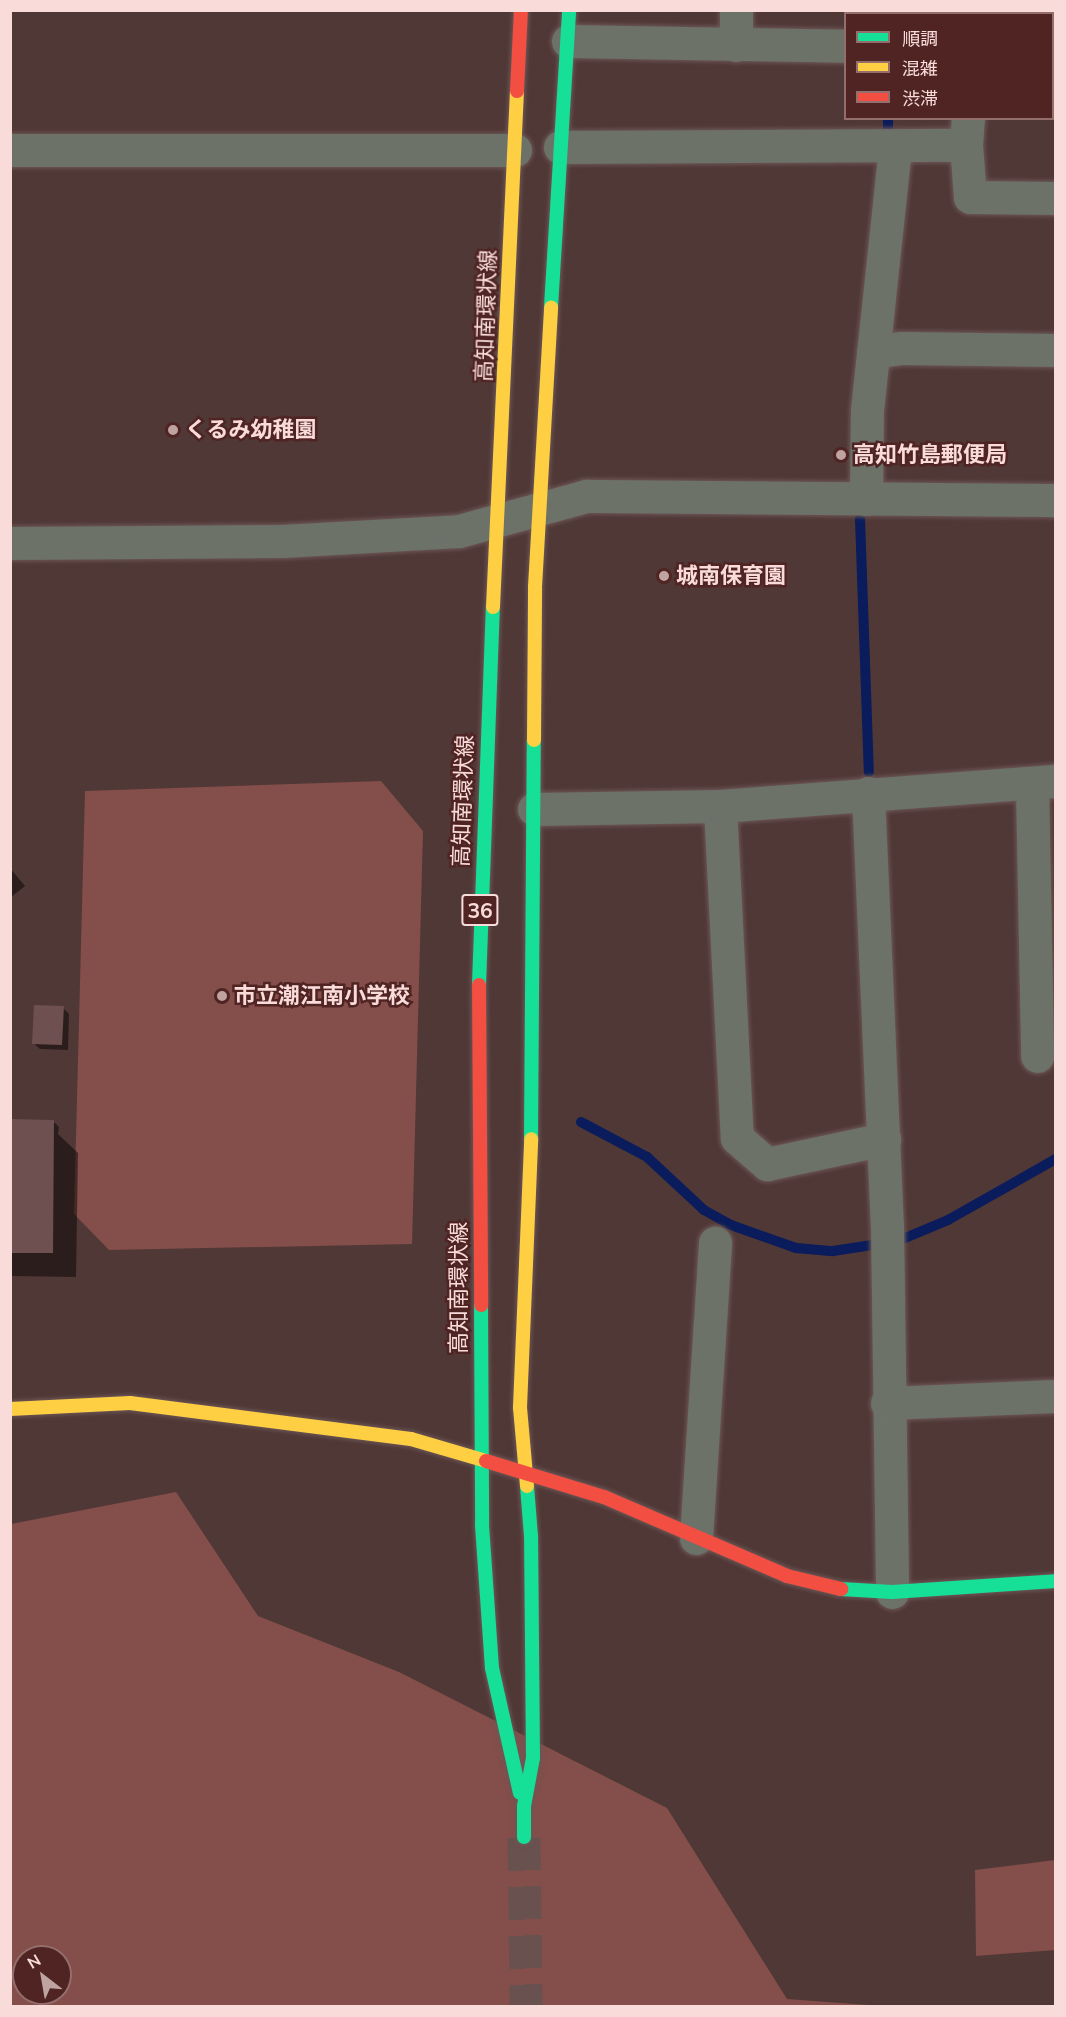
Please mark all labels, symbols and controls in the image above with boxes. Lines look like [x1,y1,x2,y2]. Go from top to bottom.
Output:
legend [844,12,1054,120]
text: 順調 [902,27,938,50]
text: 混雑 [902,57,938,80]
text: 渋滞 [902,87,938,110]
street label: 高知南環状線 [471,250,501,382]
place label: くるみ幼稚園 [185,417,317,443]
marker: くるみ幼稚園 [166,423,180,437]
place label: 高知竹島郵便局 [853,442,1007,468]
marker: 高知竹島郵便局 [834,448,848,462]
place label: 城南保育園 [676,563,786,589]
marker: 城南保育園 [657,569,671,583]
street label: 高知南環状線 [448,735,478,867]
road number: 36 [460,892,500,928]
place label: 市立潮江南小学校 [234,983,410,1009]
marker: 市立潮江南小学校 [215,989,229,1003]
street label: 高知南環状線 [446,1222,472,1354]
north arrow [12,1945,72,2005]
text: N [23,1950,44,1973]

